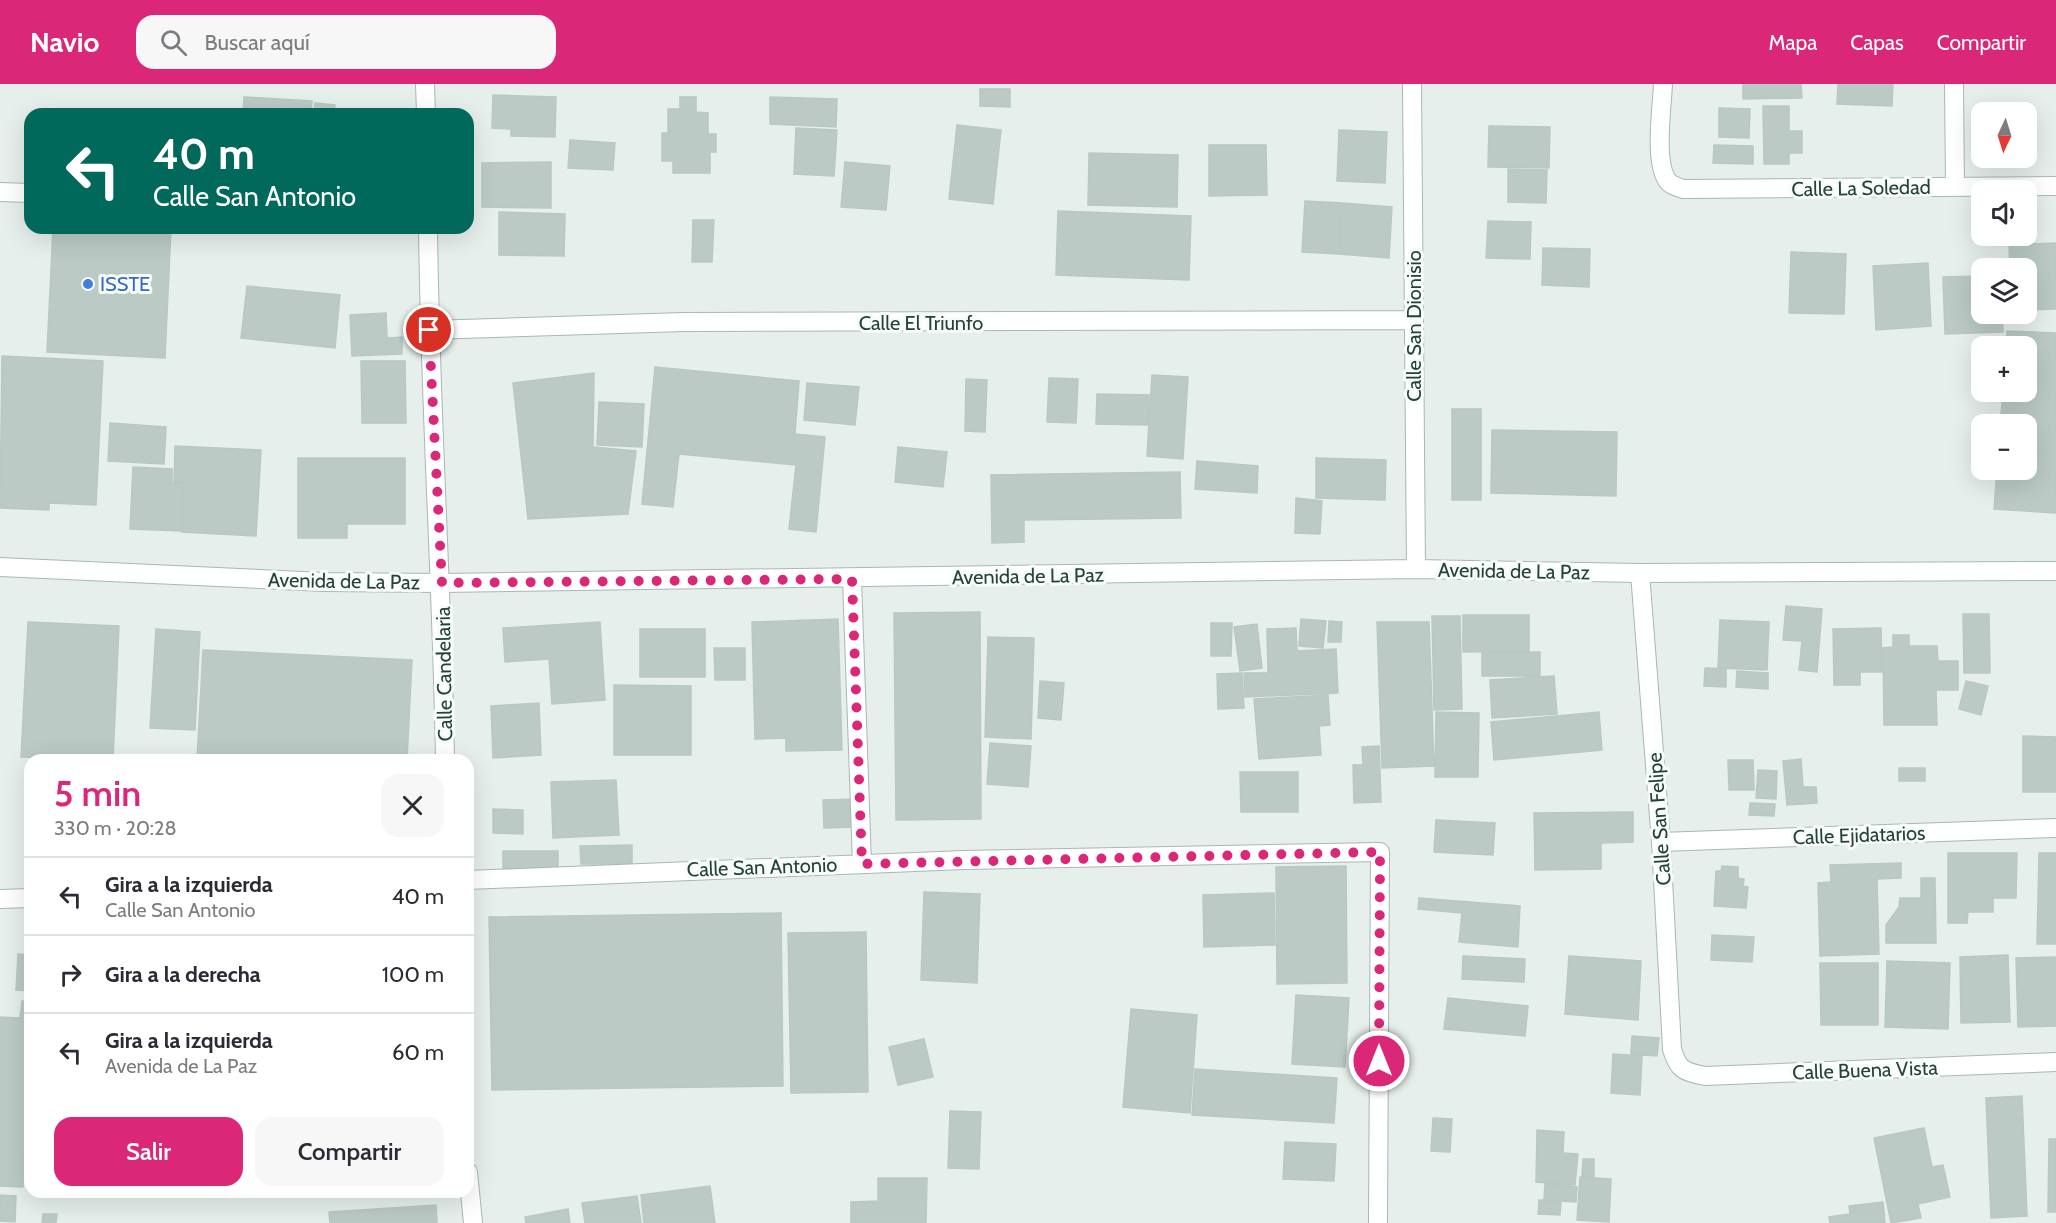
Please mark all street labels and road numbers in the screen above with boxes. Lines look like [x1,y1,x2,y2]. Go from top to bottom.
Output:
street label: Calle La Soledad [1791,175,1931,201]
street label: Calle San Dionisio [1402,250,1426,402]
street label: Calle El Triunfo [859,311,983,335]
street label: Avenida de La Paz [1438,558,1590,584]
street label: Avenida de La Paz [952,563,1104,589]
street label: Avenida de La Paz [268,568,420,594]
street label: Calle Candelaria [431,606,457,742]
street label: Calle San Felipe [1642,752,1676,886]
street label: Calle Ejidatarios [1792,821,1926,849]
street label: Calle San Antonio [686,852,838,882]
street label: Calle Buena Vista [1792,1055,1939,1085]

